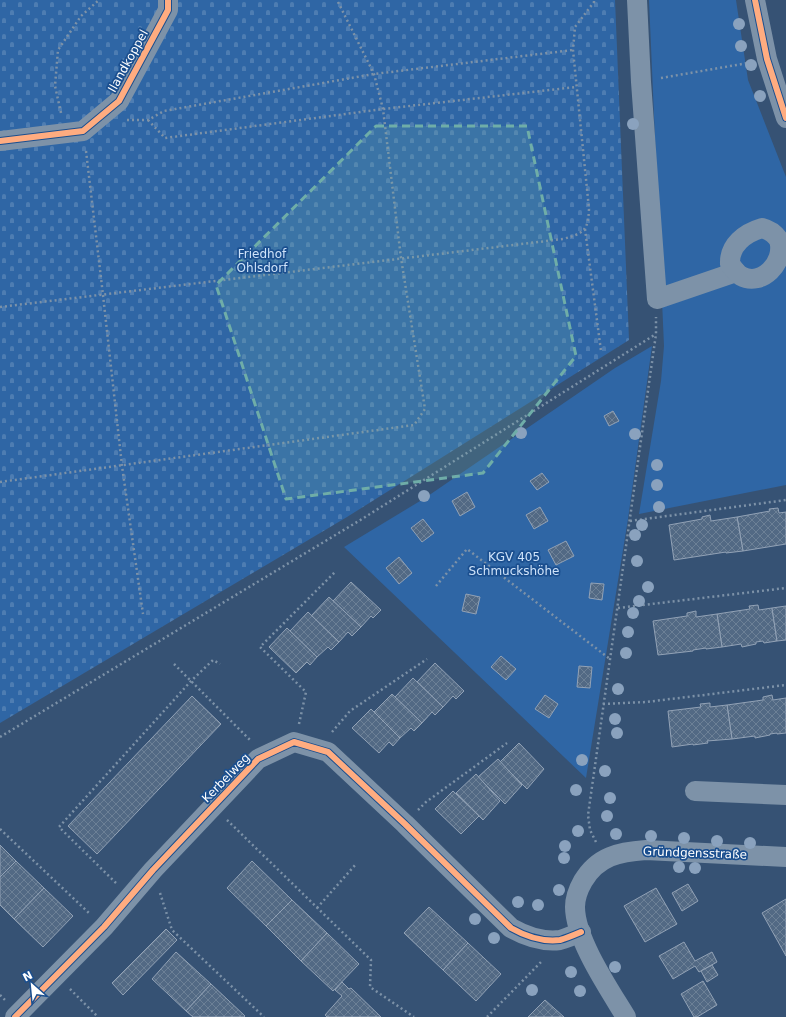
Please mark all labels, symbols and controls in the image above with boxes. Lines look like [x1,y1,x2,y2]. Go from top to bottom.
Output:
street label: Ilandkoppel [105,27,151,95]
park label: Friedhof Ohlsdorf [237,247,288,275]
park label: KGV 405 Schmuckshöhe [469,550,559,578]
street label: Kerbelweg [199,751,253,805]
street label: Gründgensstraße [643,844,747,862]
north arrow [12,965,52,1005]
text: N [21,969,35,984]

